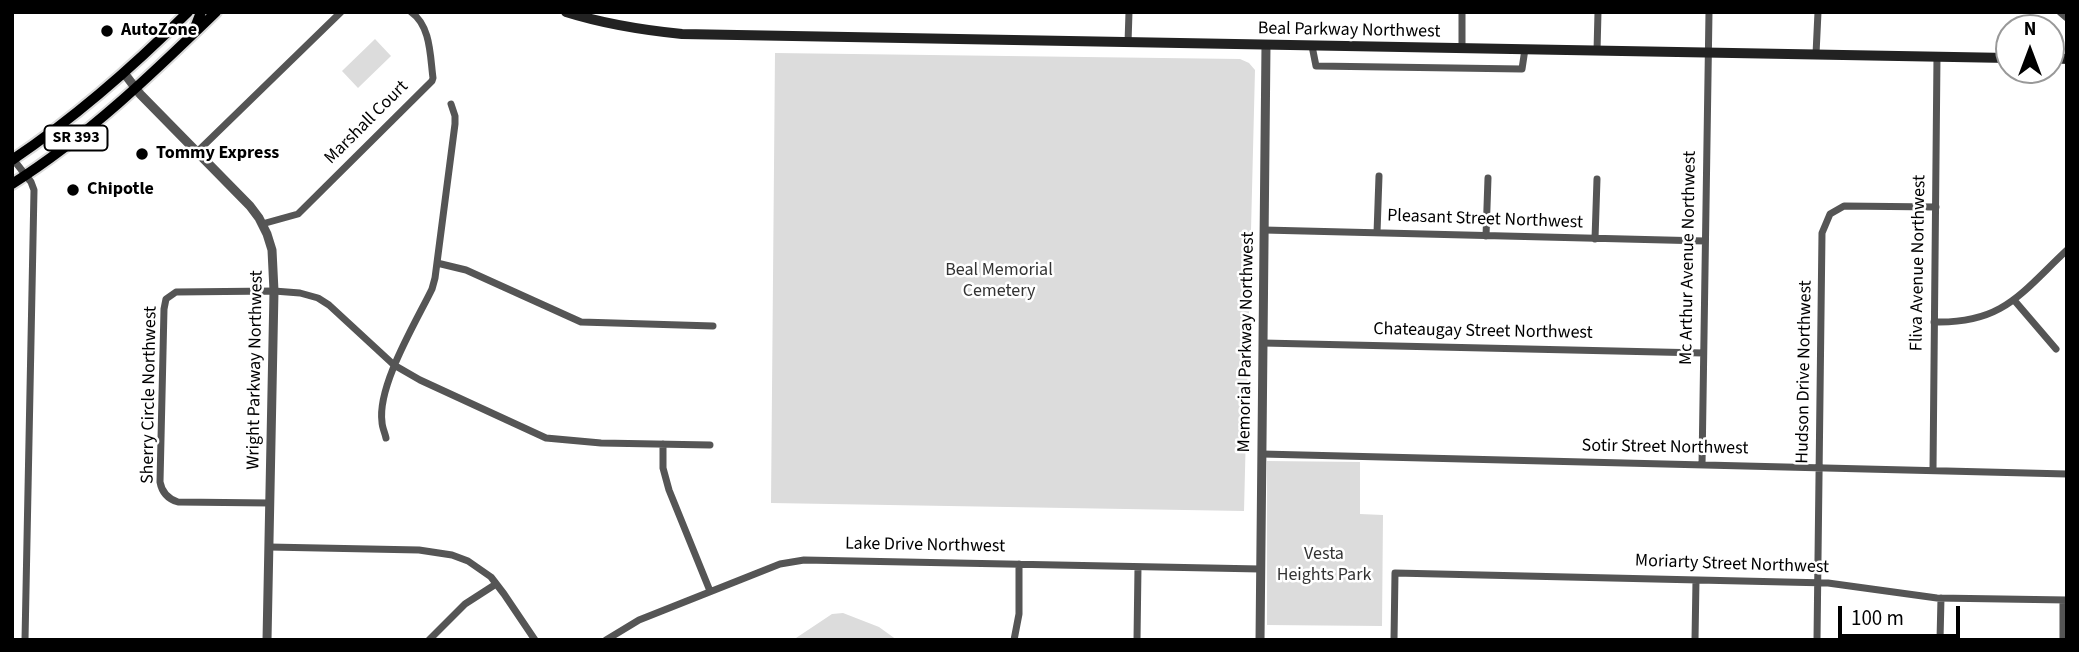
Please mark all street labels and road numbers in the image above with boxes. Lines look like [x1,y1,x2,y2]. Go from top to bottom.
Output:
street label: Beal Parkway Northwest [1258,19,1440,43]
street label: Marshall Court [321,77,413,169]
road number: SR 393 [44,126,108,150]
street label: Mc Arthur Avenue Northwest [1676,151,1702,365]
street label: Fliva Avenue Northwest [1907,175,1931,351]
street label: Pleasant Street Northwest [1387,206,1583,234]
street label: Memorial Parkway Northwest [1234,231,1260,453]
street label: Wright Parkway Northwest [243,270,269,470]
street label: Hudson Drive Northwest [1793,280,1817,464]
street label: Sherry Circle Northwest [138,306,162,484]
street label: Chateaugay Street Northwest [1373,319,1593,345]
street label: Sotir Street Northwest [1581,436,1749,460]
street label: Lake Drive Northwest [845,534,1005,558]
street label: Moriarty Street Northwest [1635,551,1829,579]

